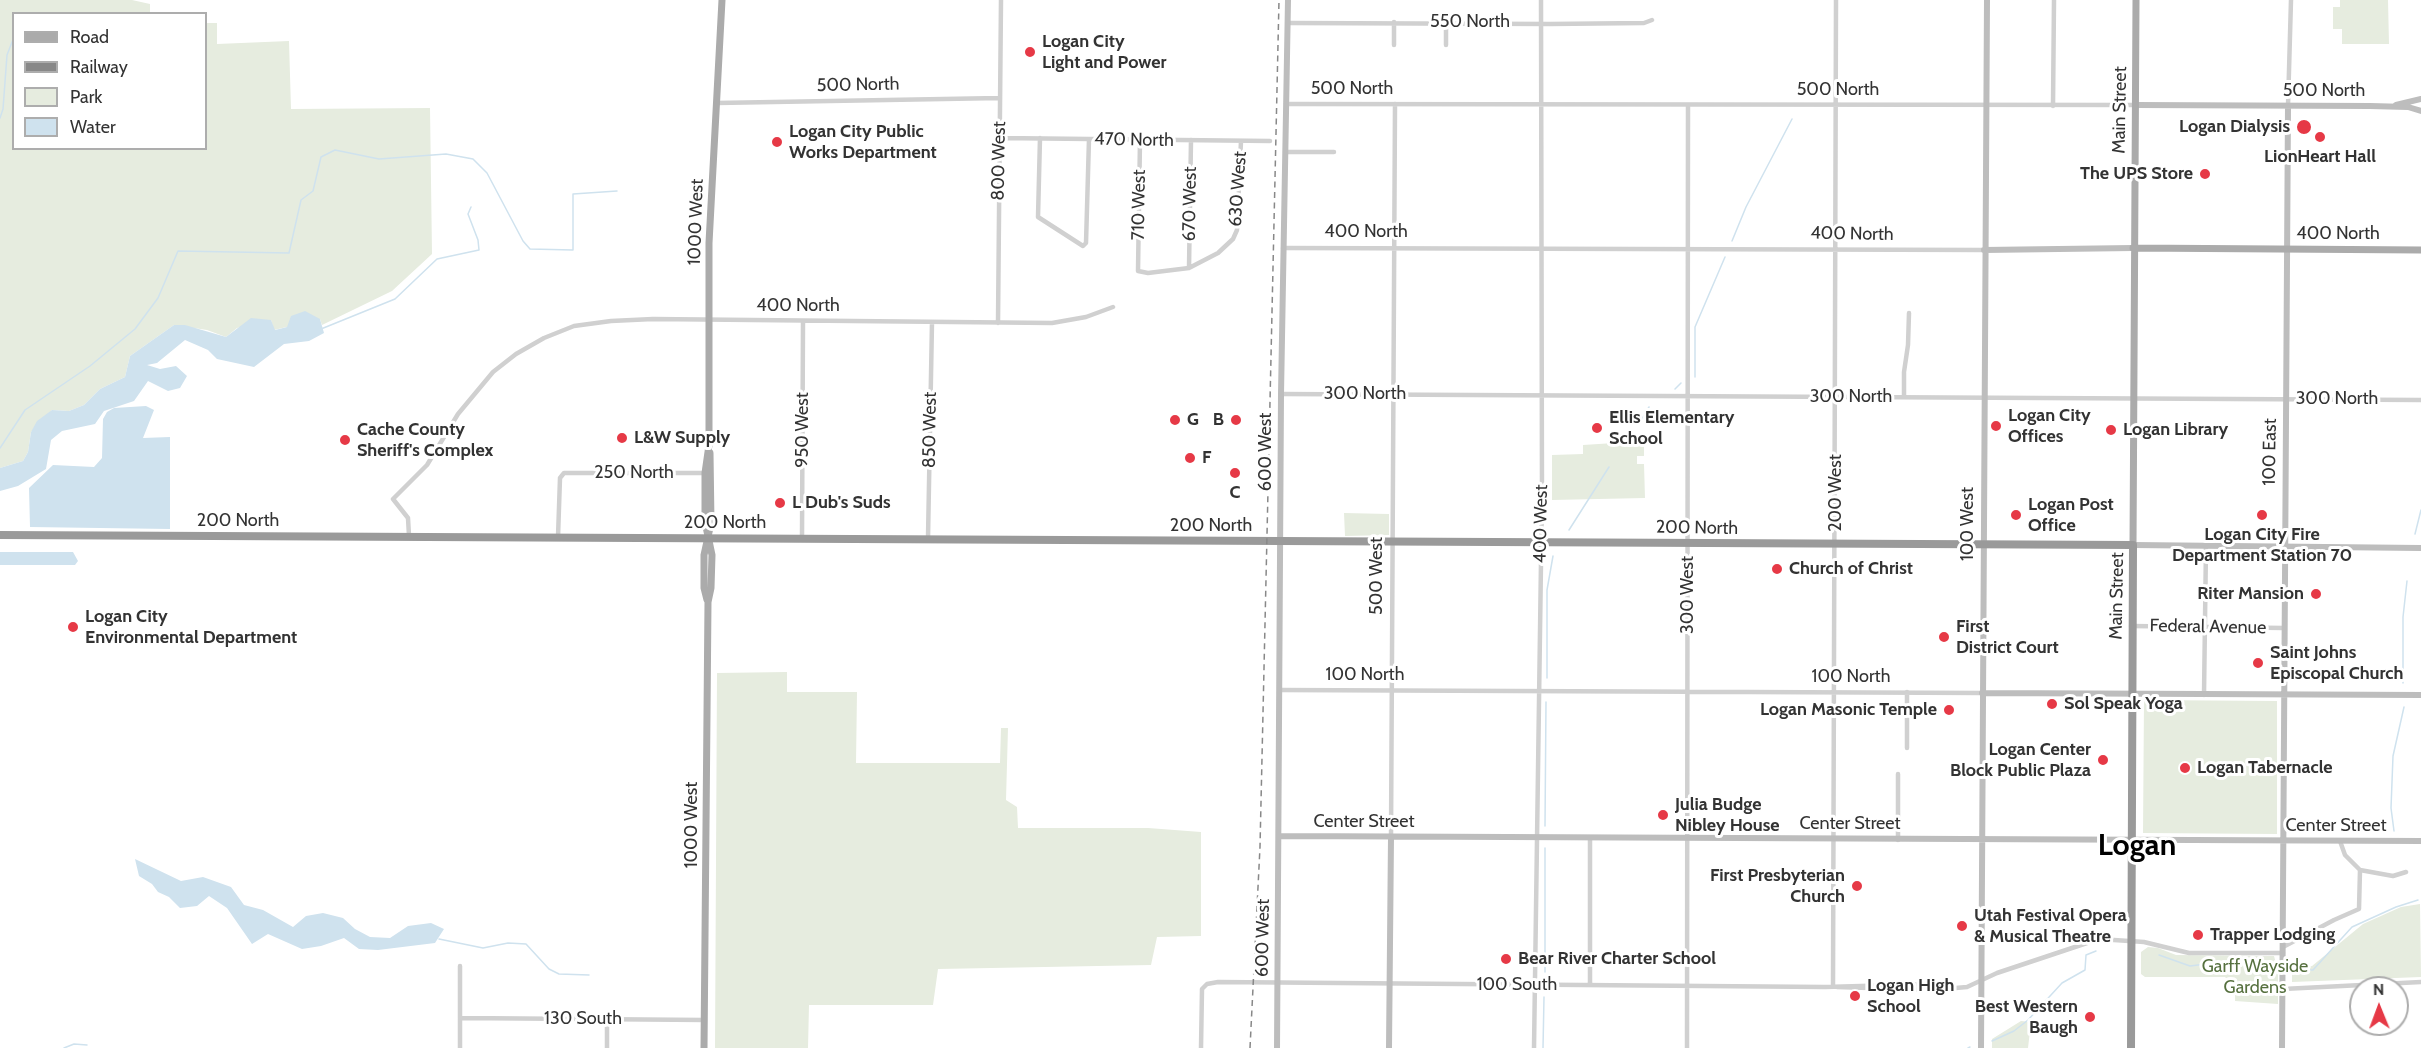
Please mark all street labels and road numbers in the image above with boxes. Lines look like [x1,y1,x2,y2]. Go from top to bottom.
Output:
street label: 550 North [1430,11,1510,33]
street label: Main Street [2108,66,2132,154]
street label: 500 North [816,73,900,97]
street label: 500 North [1311,78,1393,100]
street label: 500 North [1797,79,1879,101]
street label: 500 North [2283,80,2365,102]
street label: 800 West [988,121,1010,201]
street label: 470 North [1094,129,1174,151]
street label: 630 West [1225,151,1251,227]
street label: 670 West [1179,166,1201,242]
street label: 710 West [1128,170,1150,240]
street label: 1000 West [684,178,708,266]
street label: 400 North [1324,221,1408,243]
street label: 400 North [1810,222,1894,246]
street label: 400 North [2296,223,2380,245]
street label: 400 North [756,295,840,317]
street label: 300 North [1324,383,1406,405]
street label: 300 North [1810,386,1892,408]
street label: 300 North [2296,388,2378,410]
street label: 950 West [792,392,814,468]
street label: 850 West [919,392,941,468]
street label: 600 West [1255,413,1277,491]
street label: 100 East [2259,418,2281,486]
street label: 200 West [1825,454,1847,532]
street label: 250 North [594,462,674,484]
street label: 400 West [1530,484,1552,564]
street label: 100 West [1957,487,1979,561]
street label: 200 North [197,510,279,532]
street label: 200 North [684,512,766,534]
street label: 200 North [1170,515,1252,537]
street label: 200 North [1656,516,1738,540]
street label: 500 West [1366,537,1388,615]
street label: Main Street [2105,552,2129,640]
street label: 300 West [1677,556,1699,634]
street label: Federal Avenue [2150,615,2266,639]
street label: 100 North [1326,664,1404,686]
street label: 100 North [1812,666,1890,688]
street label: 1000 West [681,782,703,868]
street label: Center Street [1313,811,1415,833]
street label: Center Street [1799,813,1901,835]
street label: Center Street [2285,815,2387,837]
street label: 600 West [1252,899,1274,977]
street label: 100 South [1477,974,1557,996]
street label: 130 South [544,1008,622,1030]

